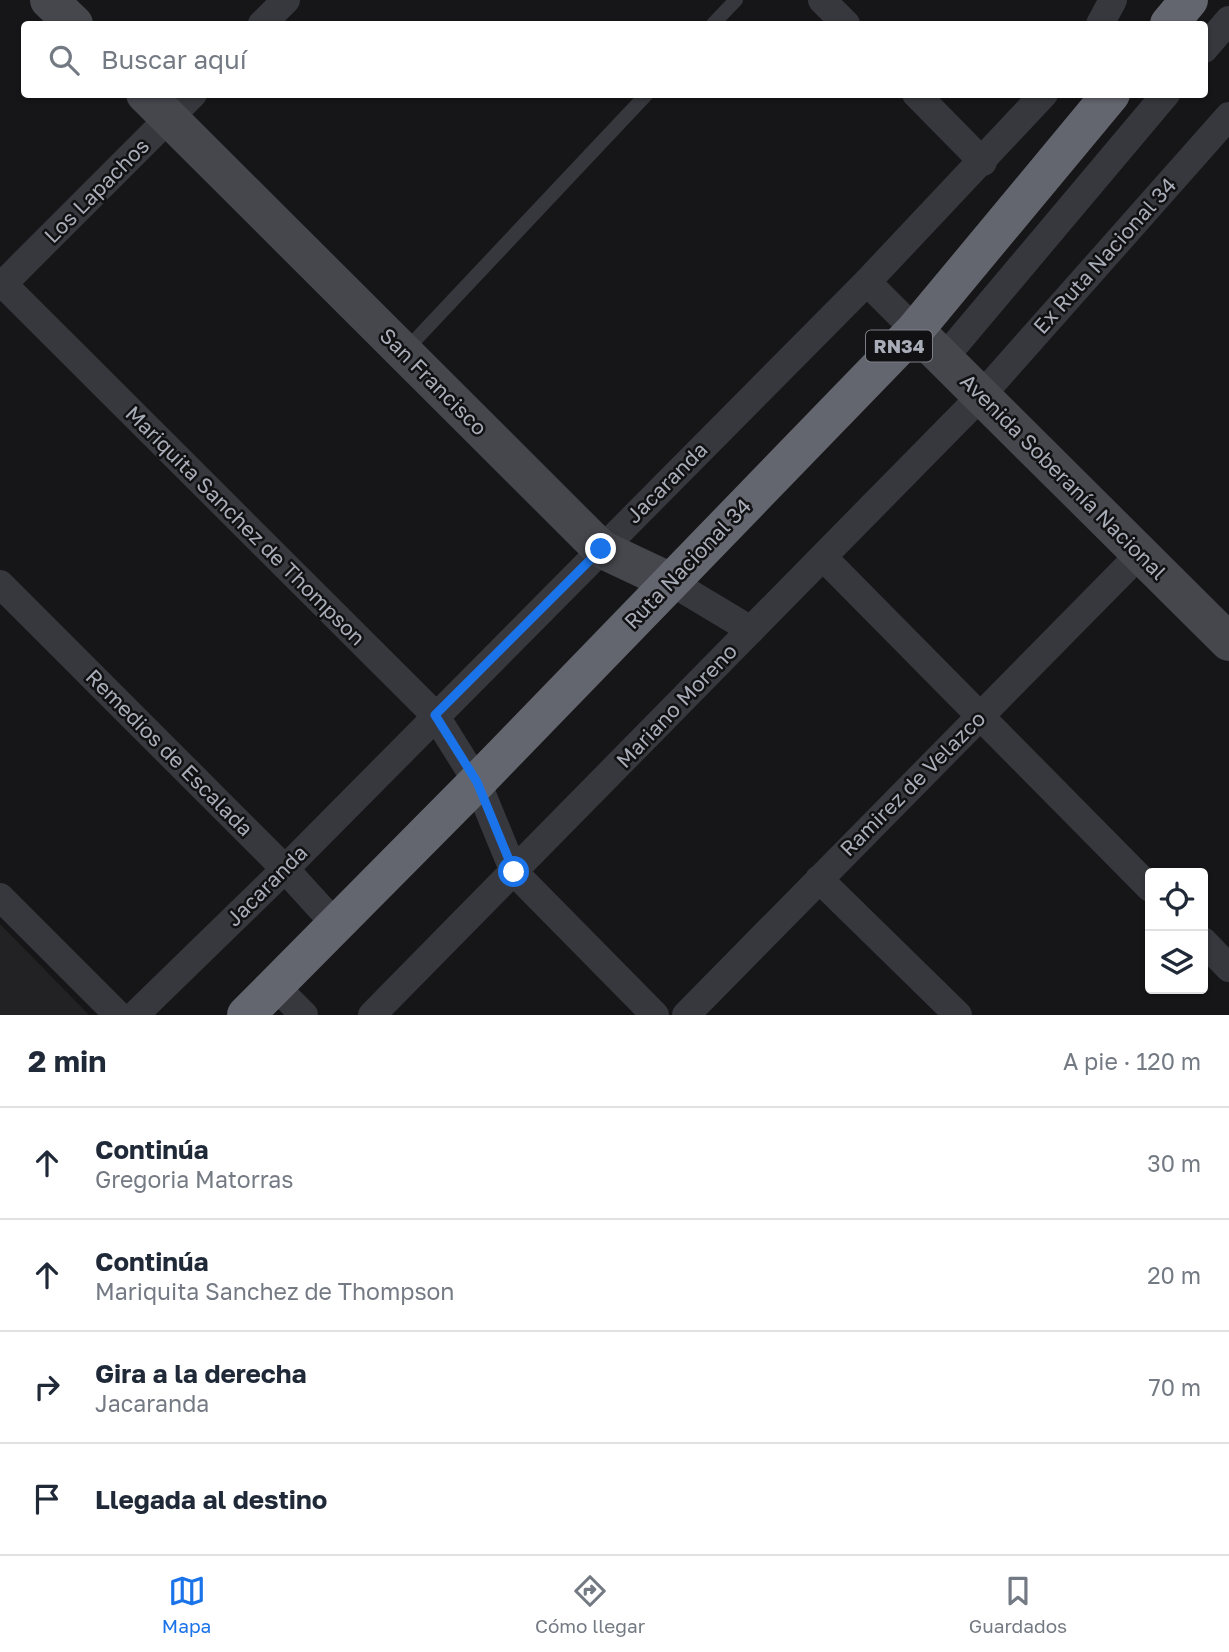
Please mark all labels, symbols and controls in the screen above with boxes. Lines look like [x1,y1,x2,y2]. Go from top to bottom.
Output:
search box [21,21,1208,98]
icon: search [45,41,83,79]
text: Buscar aquí [101,44,247,75]
street label: Los Lapachos [38,132,154,248]
street label: Ex Ruta Nacional 34 [1027,172,1181,339]
street label: San Francisco [375,322,493,440]
road number: RN34 [866,330,932,362]
street label: Avenida Soberanía Nacional [955,368,1172,585]
street label: Mariquita Sanchez de Thompson [120,400,371,651]
street label: Jacaranda [620,436,712,528]
street label: Ruta Nacional 34 [618,493,756,634]
route end [585,533,616,564]
street label: Mariano Moreno [610,638,742,773]
street label: Remedios de Escalada [81,663,259,841]
street label: Ramirez de Velazco [834,705,990,861]
street label: Jacaranda [220,839,312,931]
route start [498,856,529,887]
map controls [1145,868,1208,994]
button: locate [1145,868,1208,931]
button: layers [1145,931,1208,994]
text: 2 min [28,1043,106,1079]
text: A pie · 120 m [1063,1047,1201,1075]
text: Continúa [95,1134,209,1165]
icon: ahead [28,1144,66,1182]
text: 30 m [1147,1149,1201,1177]
text: Gregoria Matorras [95,1165,294,1193]
text: Continúa [95,1246,209,1277]
icon: ahead [28,1256,66,1294]
text: 20 m [1147,1261,1201,1289]
text: Mariquita Sanchez de Thompson [95,1277,455,1305]
text: Gira a la derecha [95,1358,307,1389]
icon: right [28,1368,66,1406]
text: 70 m [1148,1373,1201,1401]
text: Jacaranda [95,1389,209,1417]
icon: arrive [28,1480,66,1518]
text: Llegada al destino [95,1484,327,1515]
tab: Mapa [162,1572,211,1637]
tab: Cómo llegar [535,1572,645,1637]
tab: Guardados [969,1572,1067,1637]

